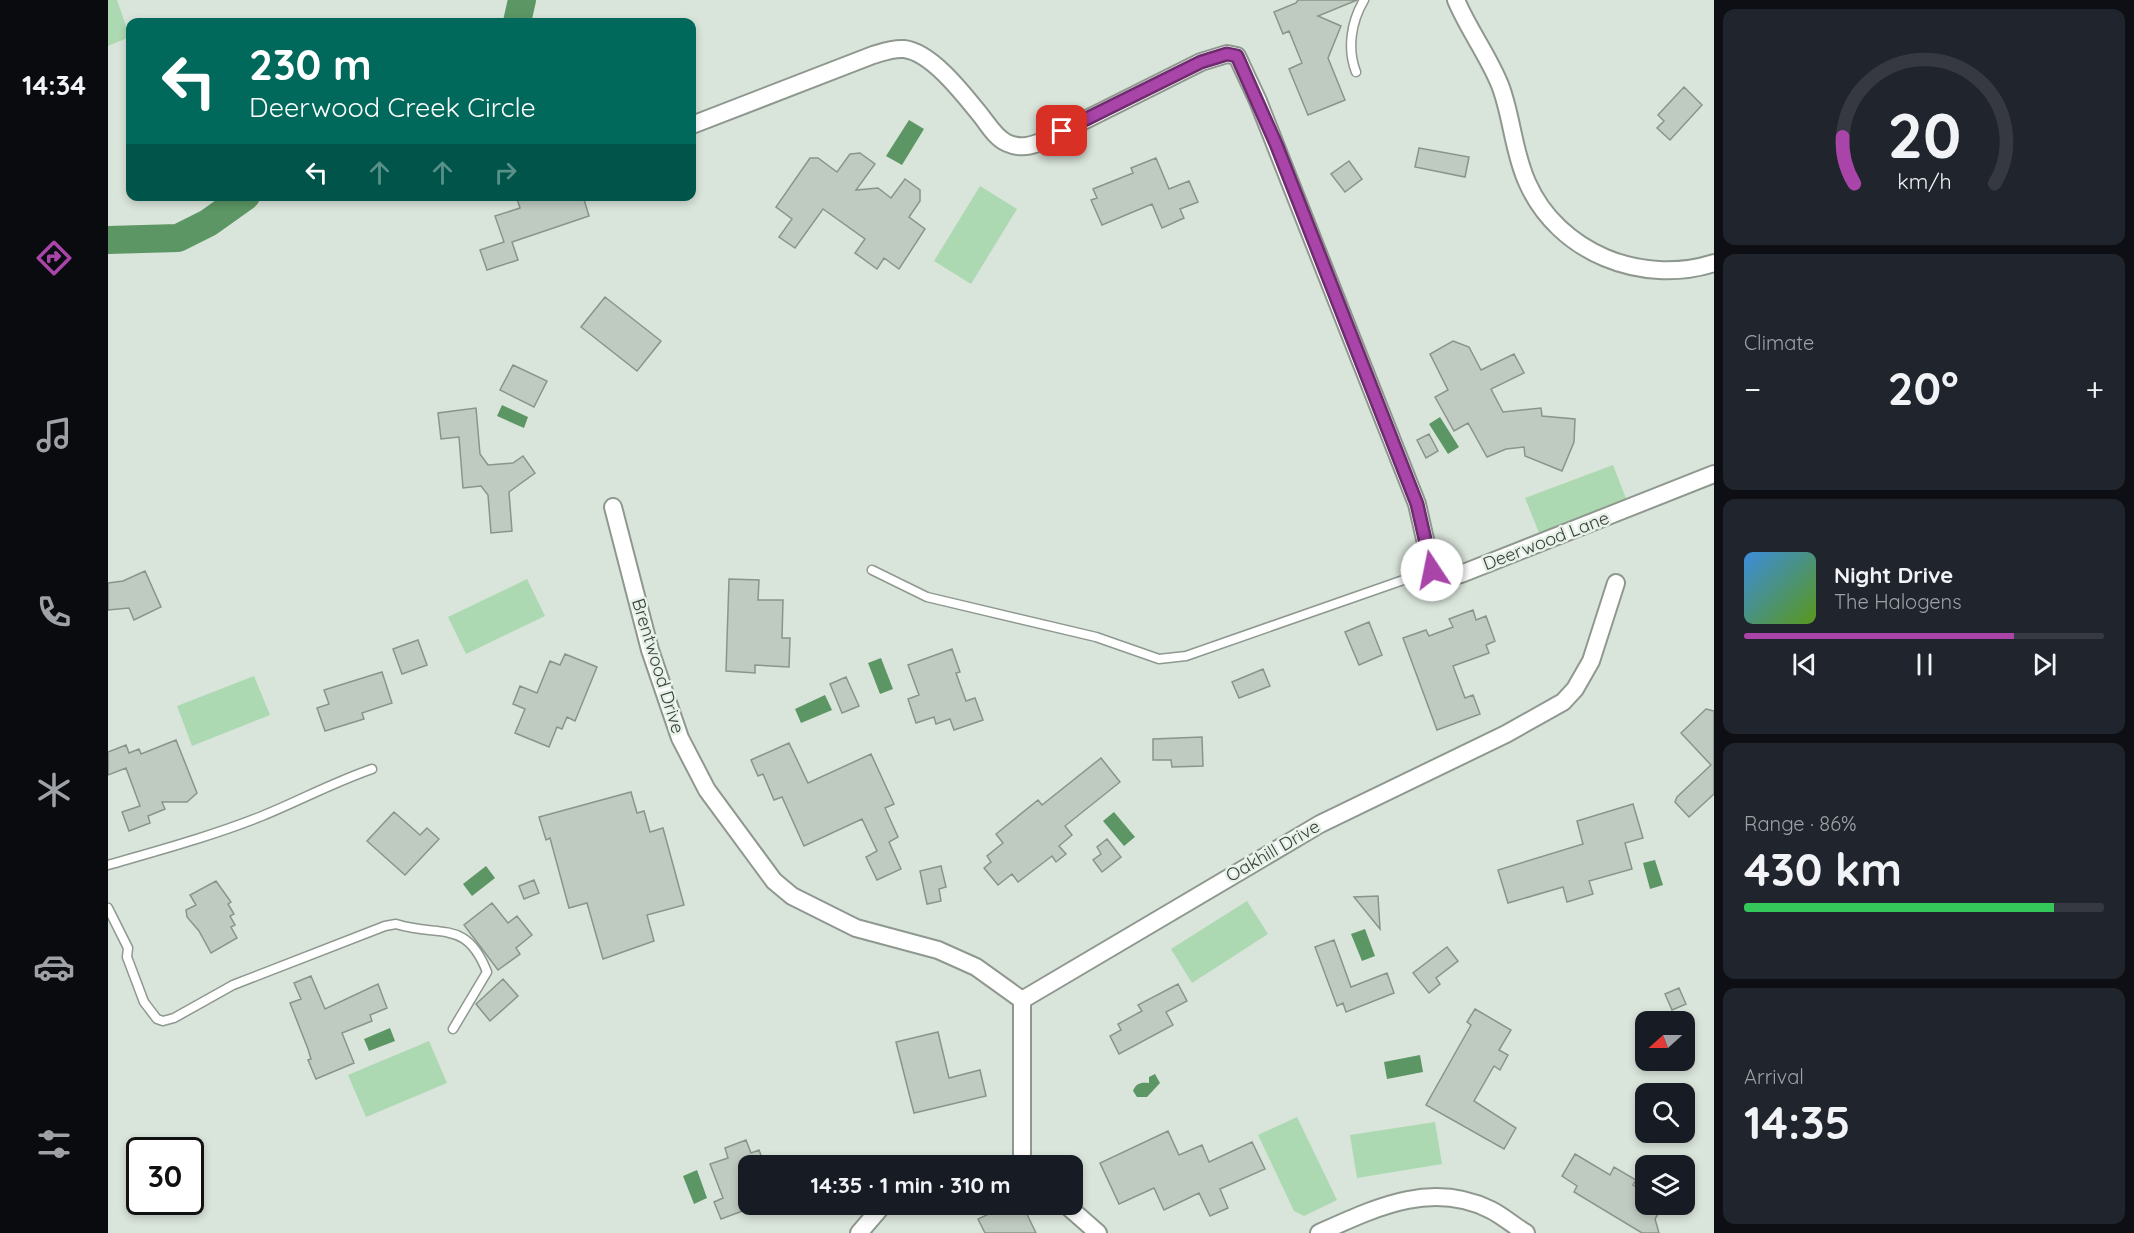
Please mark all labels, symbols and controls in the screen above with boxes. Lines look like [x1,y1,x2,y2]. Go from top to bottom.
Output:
text: 230 m [249,38,372,91]
icon: left [150,42,228,120]
text: 14:34 [22,68,86,102]
text: Deerwood Creek Circle [249,90,536,124]
text: 20 [1887,96,1961,174]
pin [1036,105,1087,156]
icon: arrive [1045,114,1078,147]
icon: left [300,156,333,189]
icon: ahead [363,156,396,189]
icon: ahead [426,156,459,189]
icon: right [489,156,522,189]
text: km/h [1897,168,1951,194]
icon: directions [33,237,75,279]
text: Climate [1744,330,1814,355]
text: 20° [1888,360,1959,416]
text: − [1744,368,1761,409]
text: + [2085,368,2104,409]
icon: music [33,414,75,456]
street label: Deerwood Lane [1479,506,1612,575]
position arrow [1400,538,1464,602]
text: Night Drive [1834,561,1953,589]
text: The Halogens [1834,589,1962,614]
icon: phone [33,591,75,633]
street label: Brentwood Drive [627,596,690,736]
icon: previous [1788,648,1821,681]
icon: pause [1908,648,1941,681]
icon: next [2028,648,2061,681]
icon: climate [33,769,75,811]
text: Range · 86% [1744,811,1856,836]
street label: Oakhill Drive [1222,814,1324,887]
text: 430 km [1744,841,1902,897]
icon: car [33,946,75,988]
north arrow [1635,1011,1695,1071]
map controls [1635,1011,1695,1215]
text: Arrival [1744,1064,1804,1089]
button: search [1635,1083,1695,1143]
text: 14:35 [1744,1094,1850,1150]
icon: filters [33,1123,75,1165]
speed limit sign: 30 [126,1137,204,1215]
button: layers [1635,1155,1695,1215]
text: 14:35 · 1 min · 310 m [810,1171,1011,1199]

